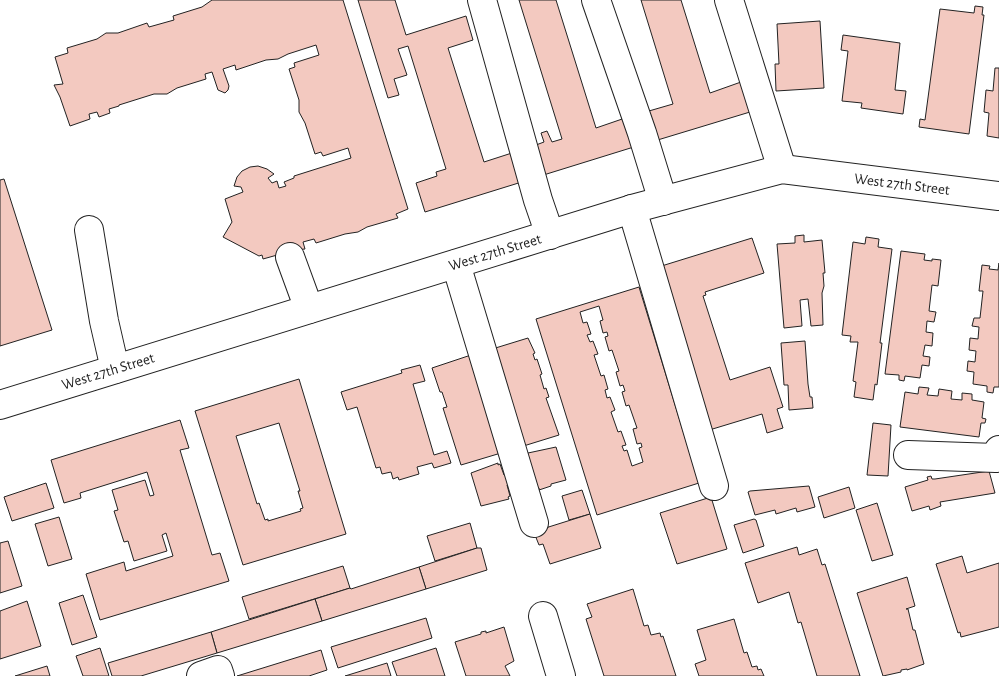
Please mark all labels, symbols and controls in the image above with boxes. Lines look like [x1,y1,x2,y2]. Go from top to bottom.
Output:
street label: West 27th Street [853,171,951,198]
street label: West 27th Street [447,231,543,274]
street label: West 27th Street [60,350,156,393]

